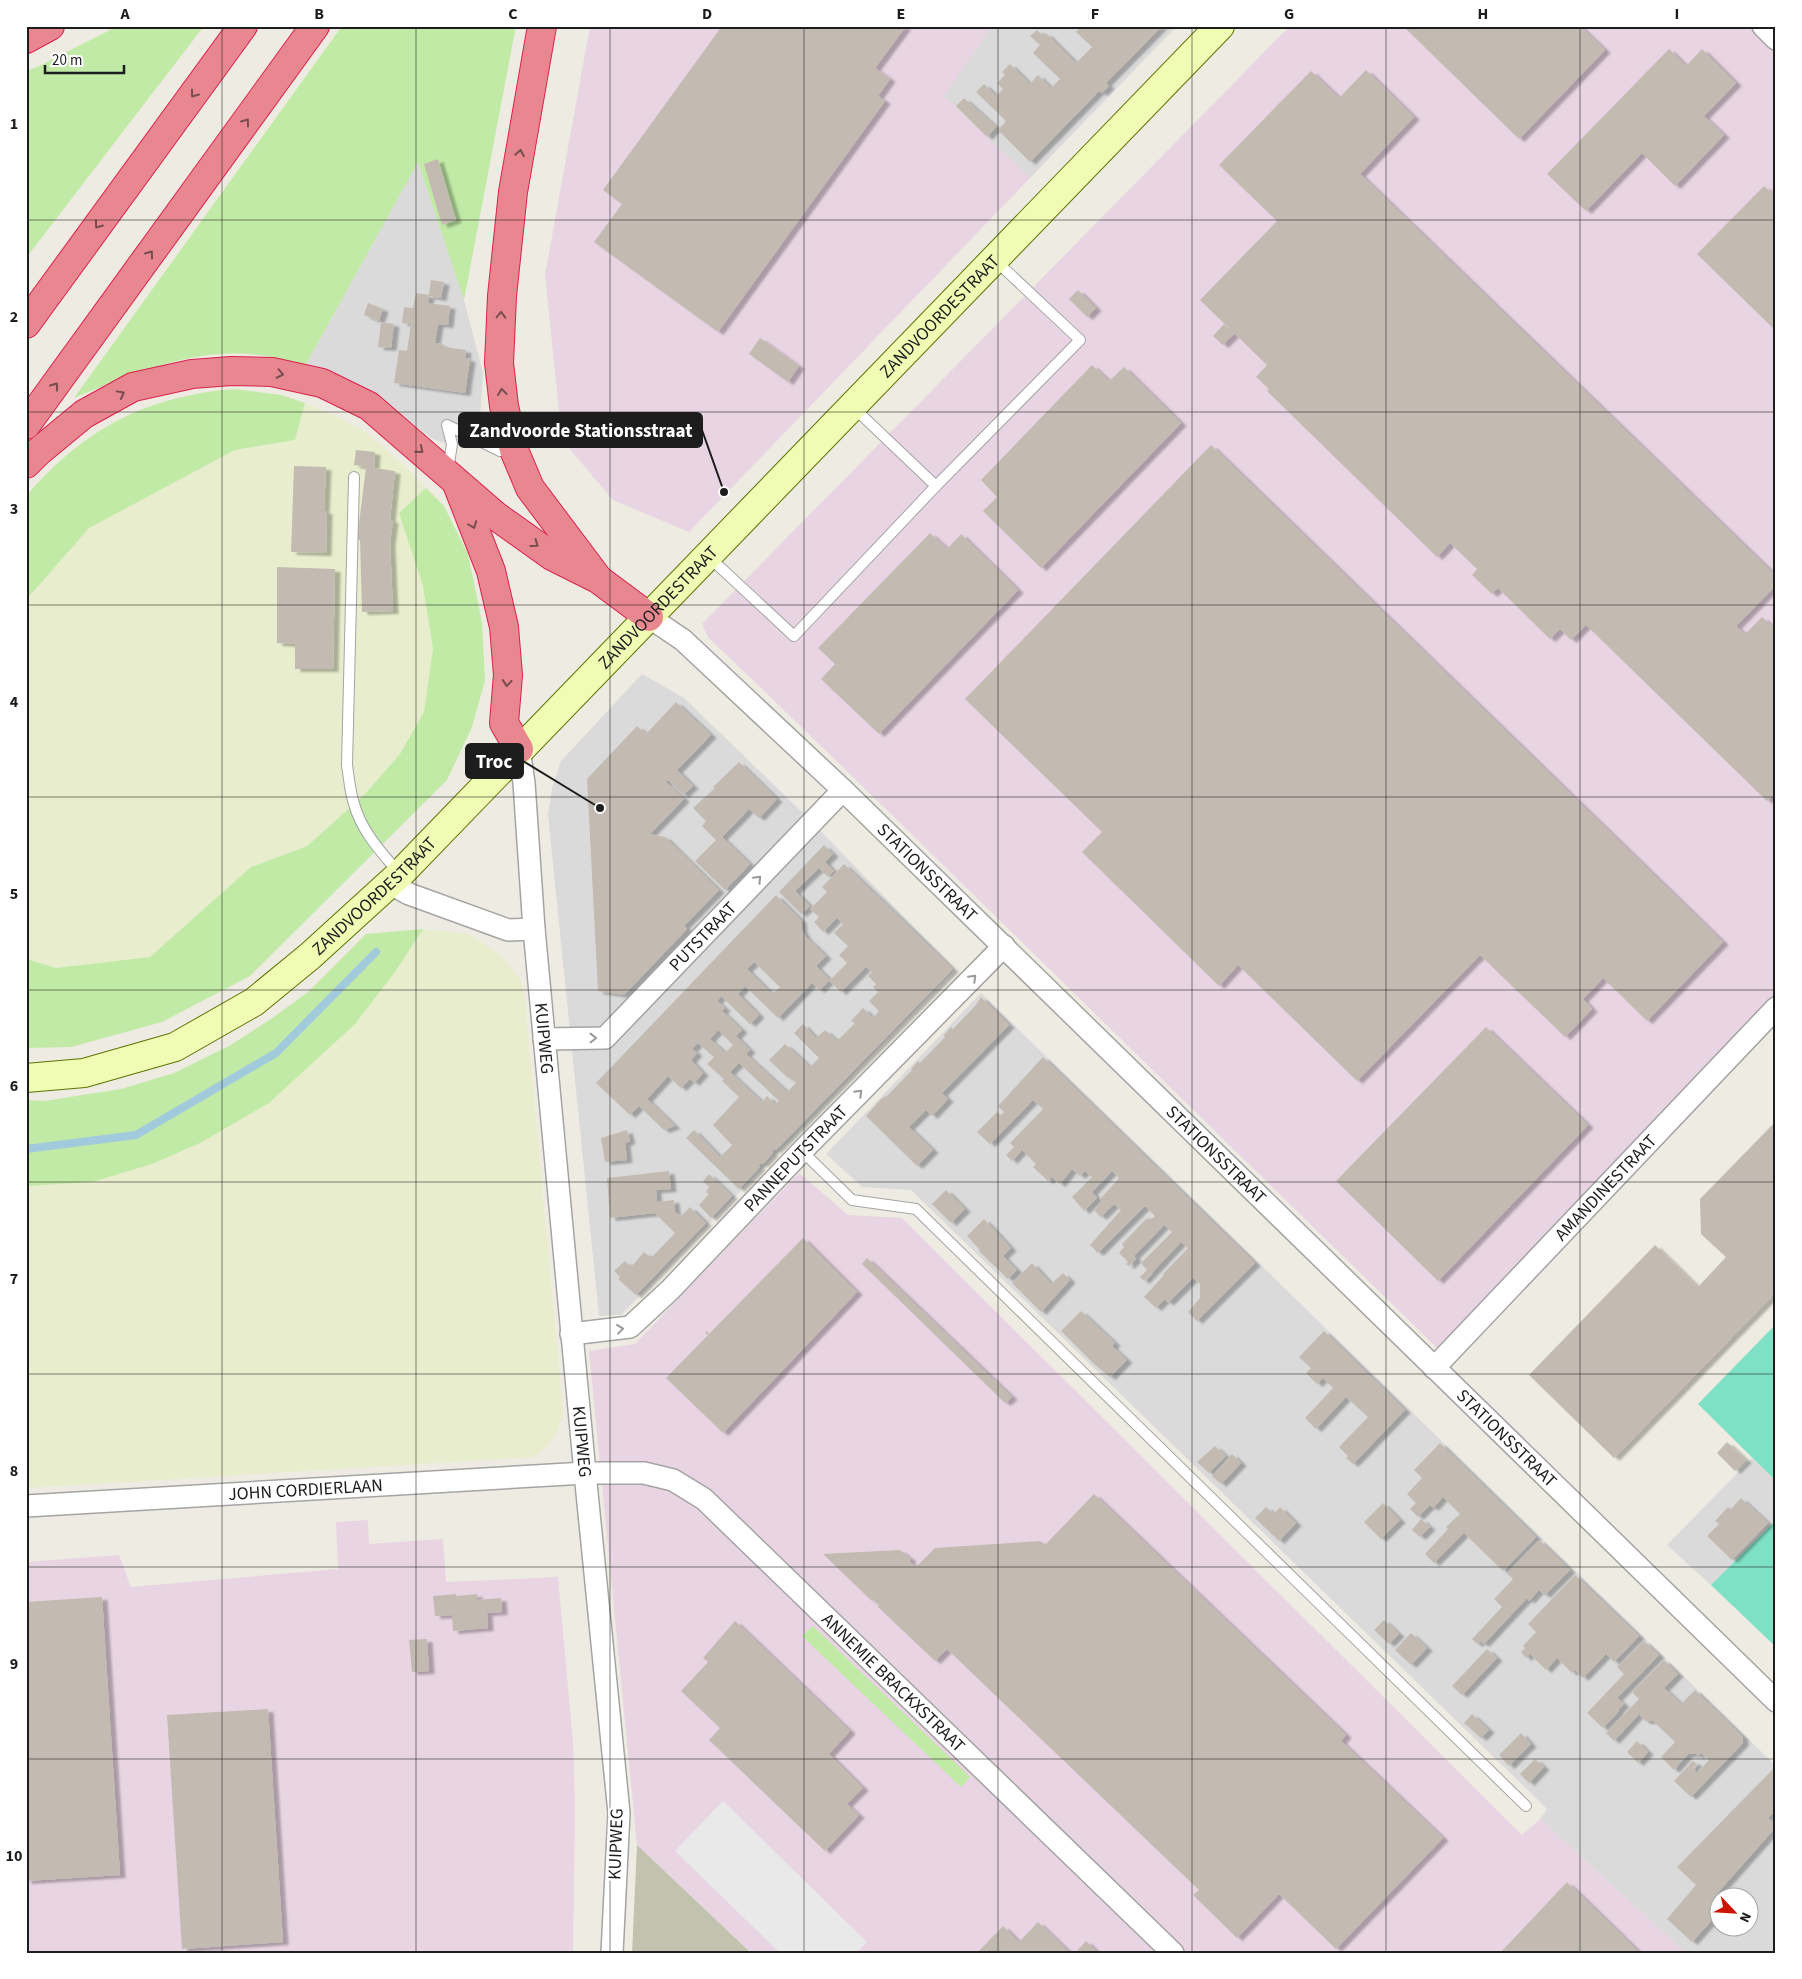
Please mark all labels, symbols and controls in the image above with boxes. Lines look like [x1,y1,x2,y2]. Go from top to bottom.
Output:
text: A [119,3,130,25]
text: B [314,3,324,25]
text: C [508,3,518,25]
text: D [702,3,712,25]
text: E [897,3,905,25]
text: F [1091,3,1099,25]
text: G [1284,3,1294,25]
text: H [1478,3,1488,25]
text: I [1675,3,1679,25]
scale bar [45,42,124,74]
text: 20 m [52,50,82,71]
one-way arrow [191,88,199,97]
text: 1 [10,113,18,135]
one-way arrow [240,119,248,128]
one-way arrow [514,149,524,158]
one-way arrow [95,220,104,229]
street label: ZANDVOORDESTRAAT [874,249,1005,383]
one-way arrow [144,250,153,260]
text: 2 [10,306,18,328]
one-way arrow [496,310,506,318]
one-way arrow [275,368,284,379]
one-way arrow [49,382,58,391]
one-way arrow [497,387,508,395]
one-way arrow [116,390,125,400]
callout: Zandvoorde Stationsstraat [459,413,702,447]
text: Zandvoorde Stationsstraat [470,418,692,445]
one-way arrow [414,444,423,452]
text: 3 [10,498,18,520]
one-way arrow [467,520,478,529]
one-way arrow [529,539,538,547]
street label: ZANDVOORDESTRAAT [592,540,724,675]
one-way arrow [502,679,513,687]
text: 4 [10,691,19,713]
callout: Troc [466,744,523,778]
text: Troc [476,749,512,776]
street label: STATIONSSTRAAT [871,817,983,927]
street label: ZANDVOORDESTRAAT [306,831,442,961]
one-way arrow [752,875,761,884]
text: 5 [10,883,18,905]
street label: PUTSTRAAT [663,896,742,977]
one-way arrow [967,974,976,983]
street label: KUIPWEG [528,1002,560,1075]
one-way arrow [590,1033,597,1043]
text: 6 [10,1075,18,1097]
one-way arrow [853,1090,862,1099]
street label: PANNEPUTSTRAAT [738,1099,854,1217]
street label: STATIONSSTRAAT [1160,1100,1272,1210]
street label: AMANDINESTRAAT [1549,1128,1662,1246]
text: 7 [10,1268,18,1290]
one-way arrow [616,1324,624,1334]
street label: STATIONSSTRAAT [1451,1383,1563,1493]
street label: KUIPWEG [566,1405,598,1478]
text: 8 [10,1460,18,1482]
street label: JOHN CORDIERLAAN [227,1472,384,1507]
street label: ANNEMIE BRACKXSTRAAT [816,1607,971,1758]
text: 9 [10,1653,18,1675]
street label: KUIPWEG [602,1808,630,1880]
text: 10 [6,1845,22,1867]
north arrow [1710,1886,1760,1936]
text: N [1734,1909,1756,1926]

